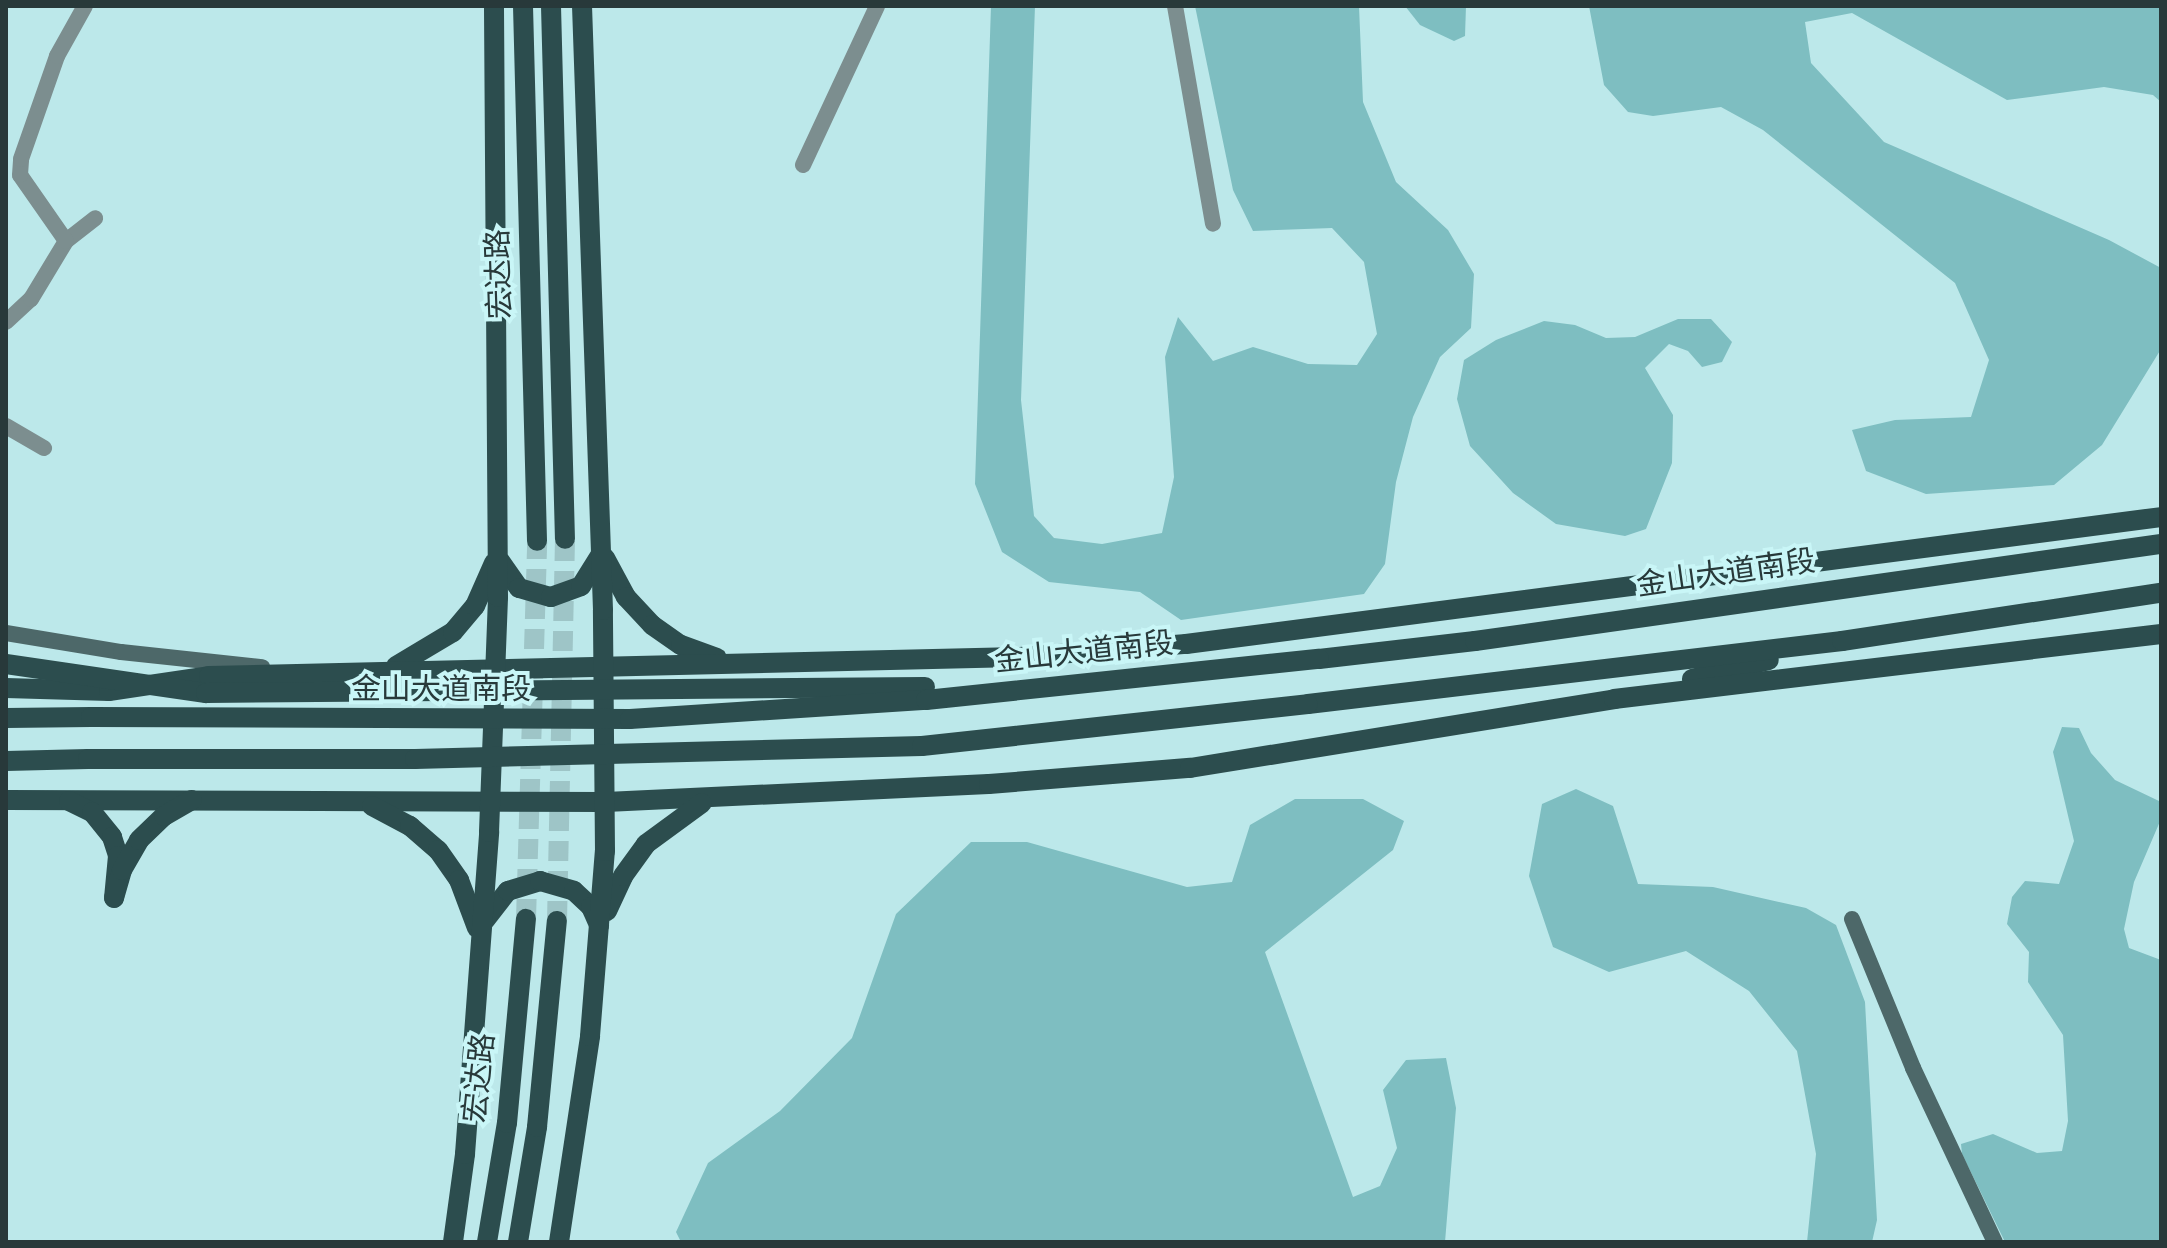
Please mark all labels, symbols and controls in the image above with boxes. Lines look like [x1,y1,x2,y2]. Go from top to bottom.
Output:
street label: 宏达路 [480,228,520,320]
street label: 金山大道南段 [1634,544,1818,604]
street label: 金山大道南段 [993,626,1175,680]
street label: 金山大道南段 [351,672,531,708]
street label: 宏达路 [457,1031,503,1125]

